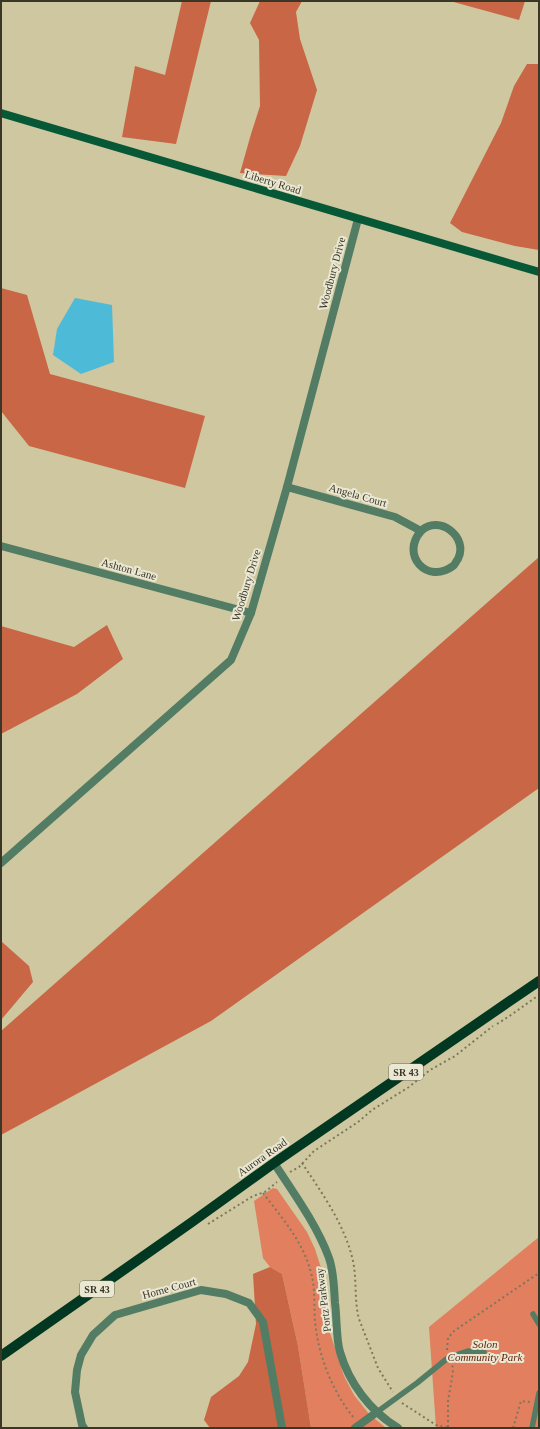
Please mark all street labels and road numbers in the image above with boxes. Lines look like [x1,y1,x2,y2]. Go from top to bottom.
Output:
street label: Liberty Road [243,168,303,196]
street label: Woodbury Drive [317,236,347,310]
street label: Angela Court [328,481,388,509]
street label: Woodbury Drive [229,548,263,622]
street label: Ashton Lane [100,556,158,582]
road number: SR 43 [389,1064,423,1080]
street label: Aurora Road [235,1135,289,1178]
street label: Portz Parkway [313,1267,333,1333]
street label: Home Court [141,1275,197,1301]
road number: SR 43 [80,1281,114,1297]

